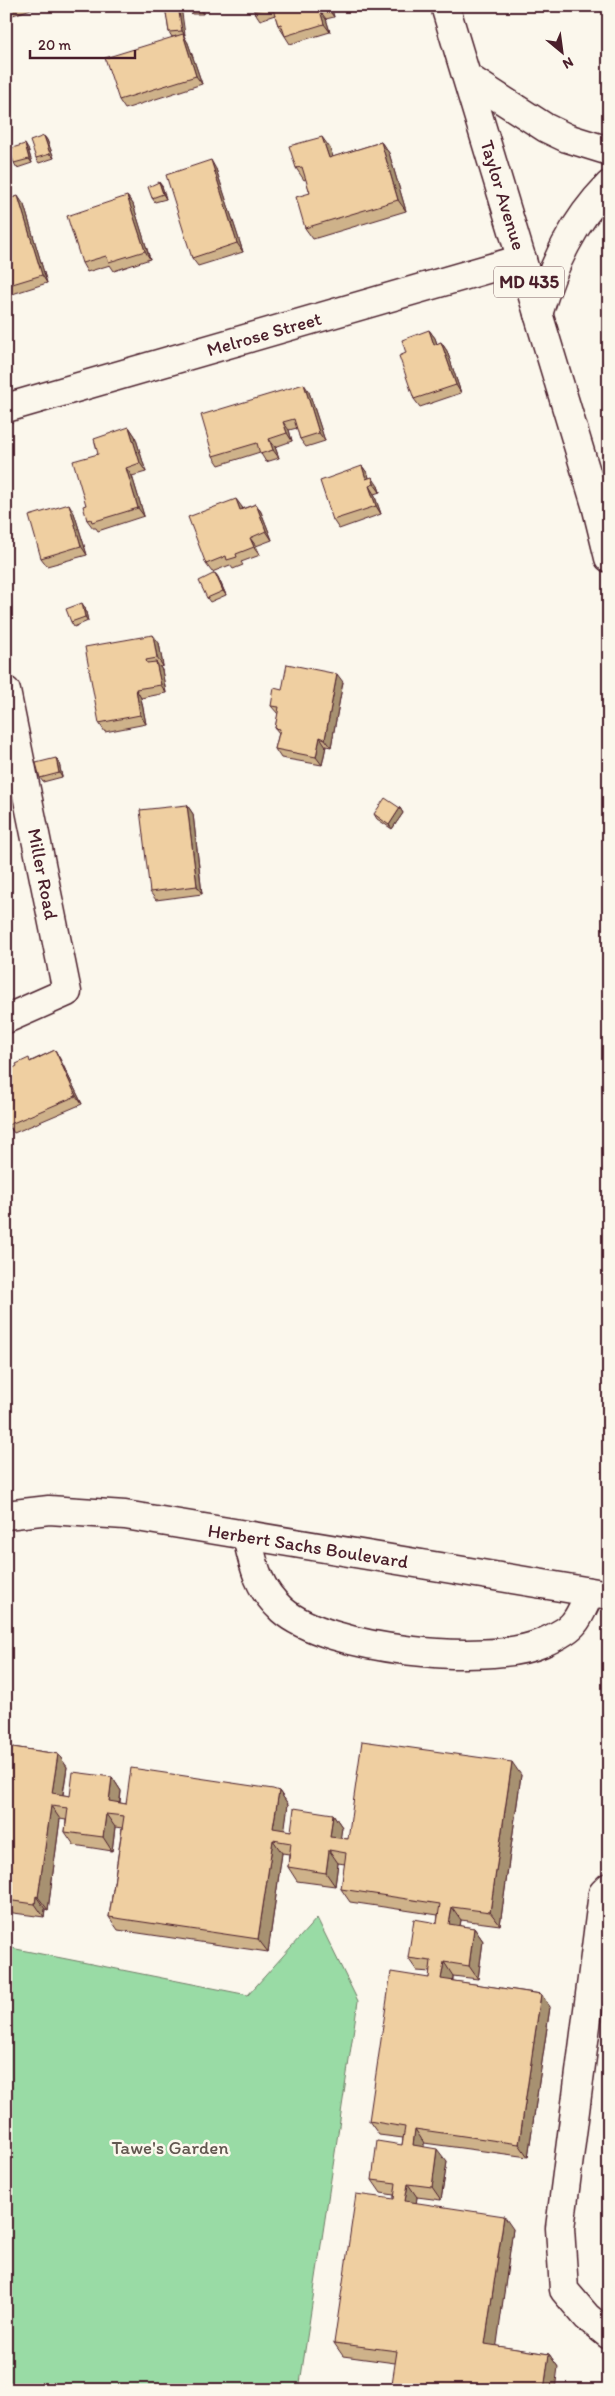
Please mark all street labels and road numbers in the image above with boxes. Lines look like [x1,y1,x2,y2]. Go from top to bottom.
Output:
street label: Taylor Avenue [475,137,531,253]
road number: MD 435 [494,266,564,298]
street label: Melrose Street [204,307,324,361]
street label: Miller Road [23,826,63,922]
street label: Herbert Sachs Boulevard [206,1519,410,1573]

